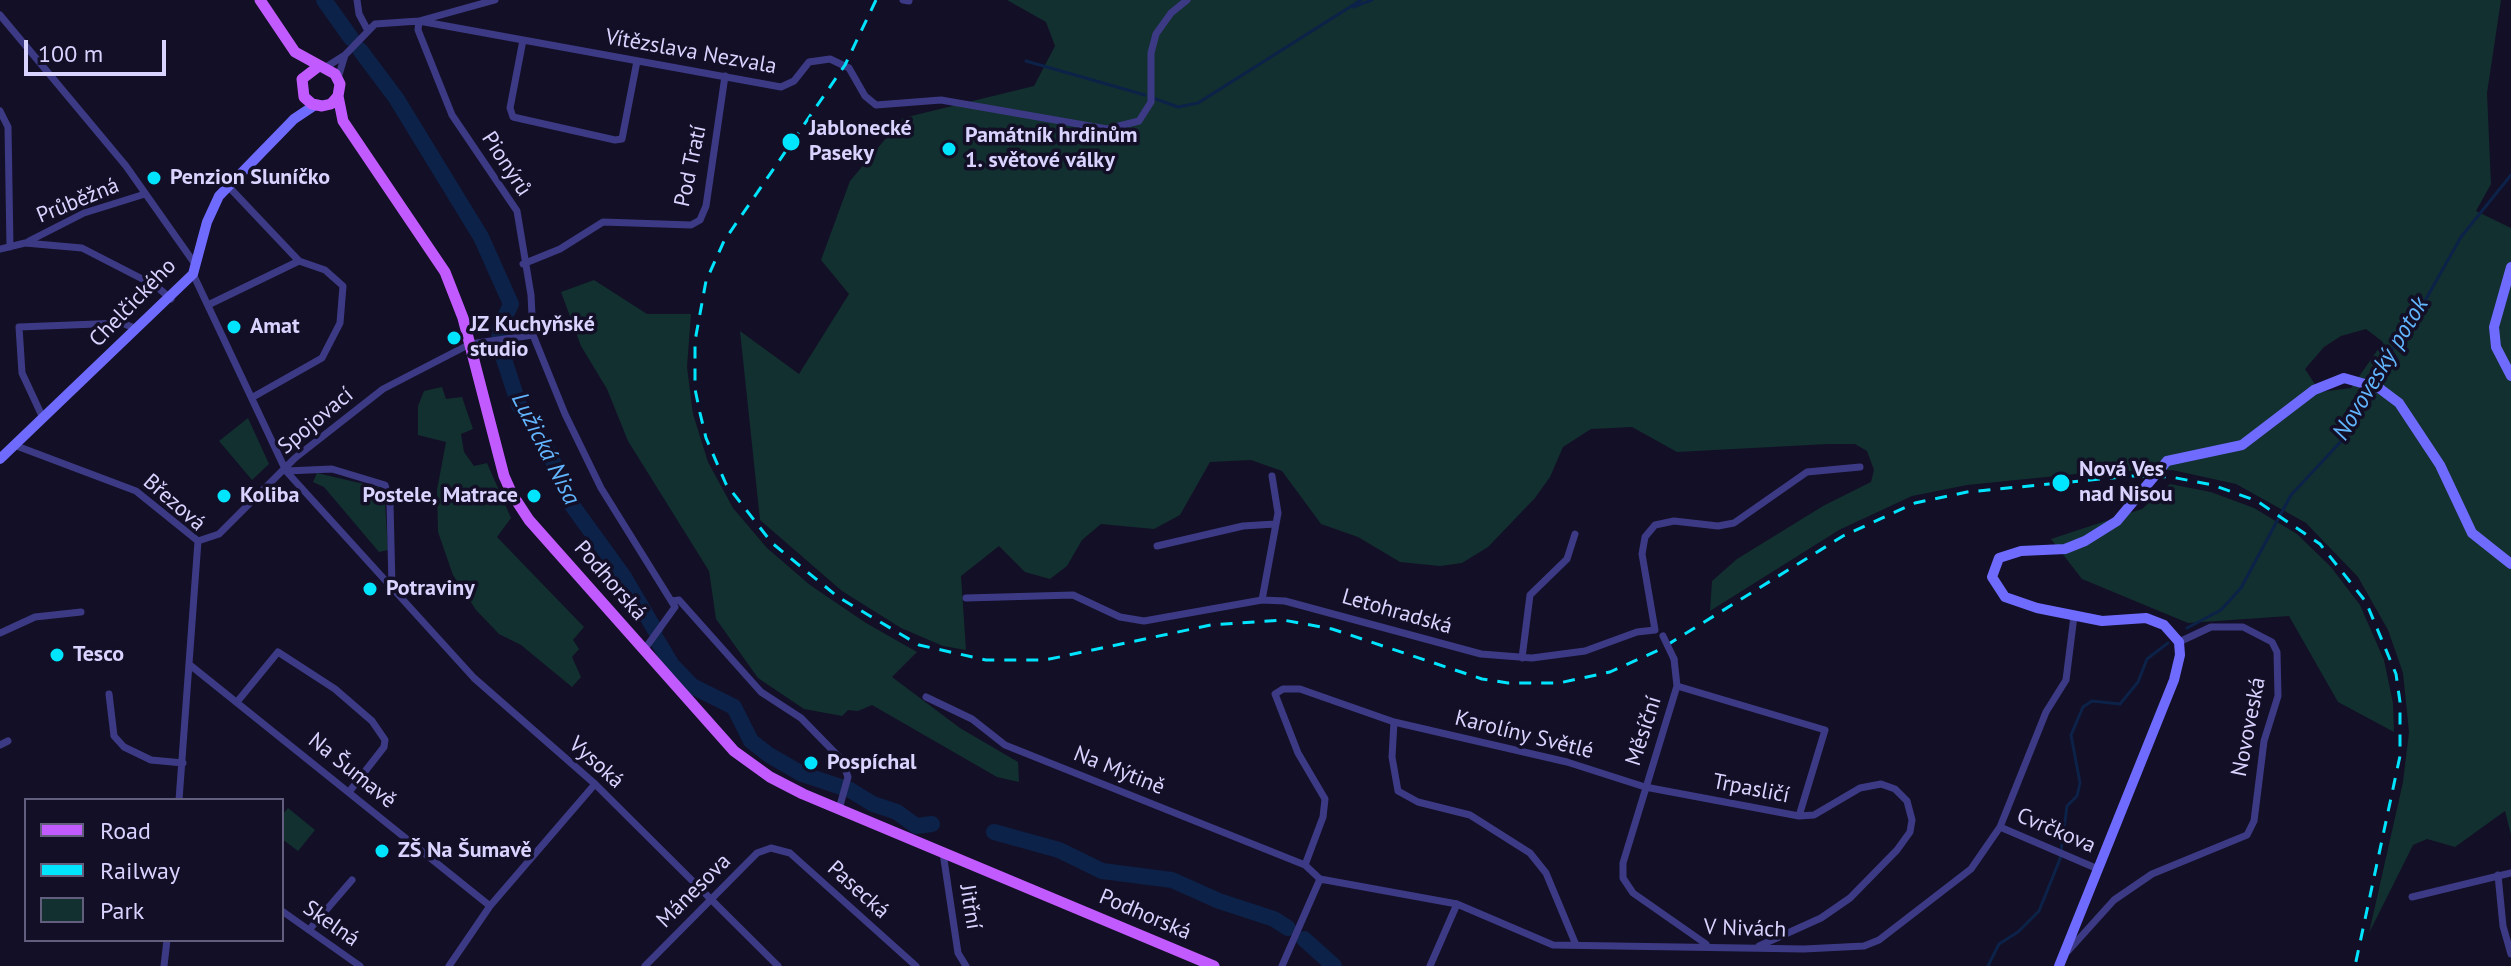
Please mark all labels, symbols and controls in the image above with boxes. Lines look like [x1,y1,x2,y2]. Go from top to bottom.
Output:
scale bar [28,24,170,74]
street label: Vítězslava Nezvala [603,24,779,80]
text: 100 m [38,38,103,69]
place label: Jablonecké Paseky [809,116,912,168]
street label: Pod Tratí [669,123,713,209]
place label: Památník hrdinům 1. světové války [965,123,1137,174]
street label: Pionýrů [475,127,537,201]
marker: Jablonecké Paseky [780,131,802,153]
marker: Památník hrdinům 1. světové války [940,140,958,158]
place label: Penzion Sluníčko [170,165,330,191]
marker: Penzion Sluníčko [145,169,163,187]
street label: Průběžná [33,173,123,229]
street label: Chelčického [84,253,182,353]
water label: Novoveský potok [2327,292,2435,446]
place label: JZ Kuchyňské studio [470,312,595,364]
place label: Amat [250,314,300,340]
marker: Amat [225,318,243,336]
marker: JZ Kuchyňské studio [445,329,463,347]
street label: Spojovací [273,382,359,460]
water label: Lužická Nisa [505,388,585,510]
place label: Nová Ves nad Nisou [2079,457,2173,508]
street label: Březová [137,469,211,537]
marker: Nová Ves nad Nisou [2050,472,2072,494]
place label: Koliba [240,483,299,509]
place label: Postele, Matrace [362,483,518,509]
marker: Koliba [215,487,233,505]
marker: Postele, Matrace [525,487,543,505]
street label: Podhorská [568,536,652,626]
place label: Potraviny [386,576,475,602]
marker: Potraviny [361,580,379,598]
street label: Letohradská [1339,584,1455,640]
place label: Tesco [73,642,124,668]
marker: Tesco [48,646,66,664]
street label: Novoveská [2226,675,2272,779]
street label: Měsíční [1620,693,1668,769]
street label: Karolíny Světlé [1452,705,1596,765]
street label: Na Šumavě [303,728,401,814]
street label: Vysoká [563,732,629,794]
street label: Na Mýtině [1070,741,1168,801]
place label: Pospíchal [827,750,917,776]
marker: Pospíchal [802,754,820,772]
street label: Trpasličí [1710,769,1792,809]
legend [24,798,284,942]
street label: Cvrčkova [2013,803,2099,859]
text: Road [100,815,151,846]
place label: ZŠ Na Šumavě [398,838,532,864]
marker: ZŠ Na Šumavě [373,842,391,860]
street label: Mánesova [651,848,737,934]
text: Railway [100,855,180,886]
street label: Pasecká [822,855,894,925]
street label: Jitřní [953,883,987,931]
street label: Podhorská [1095,884,1195,946]
text: Park [100,895,144,926]
street label: Skelná [298,895,364,953]
street label: V Nivách [1703,914,1787,944]

